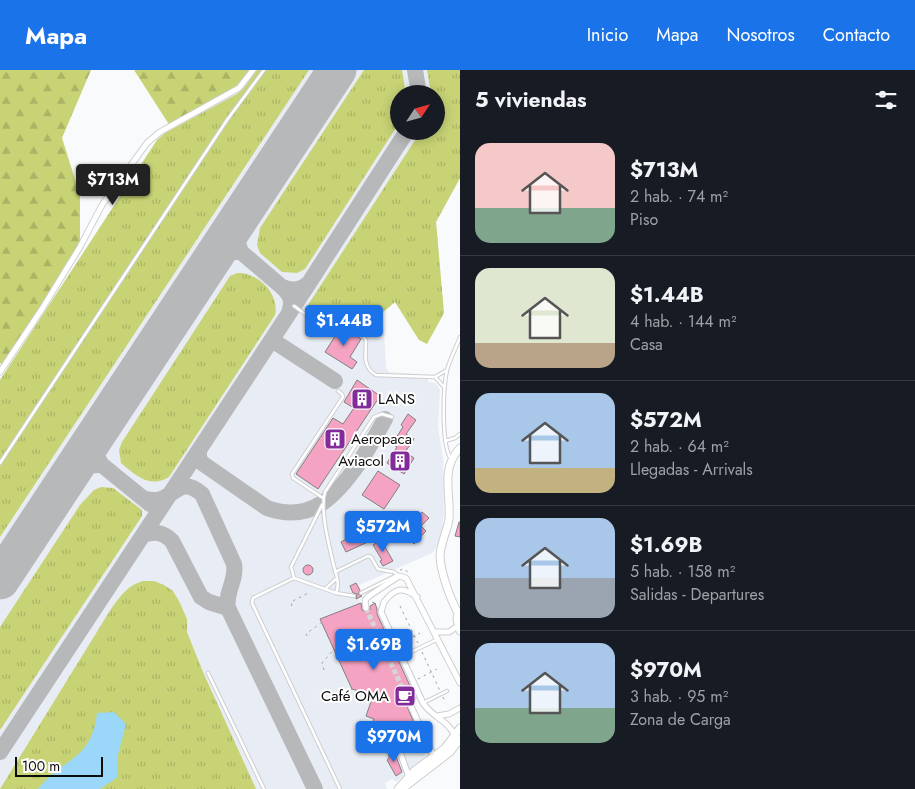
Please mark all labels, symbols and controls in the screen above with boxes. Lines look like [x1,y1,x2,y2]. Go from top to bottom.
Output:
text: Mapa [25,18,87,53]
text: Inicio [587,22,628,48]
text: Mapa [656,22,698,48]
text: Nosotros [726,22,795,48]
text: Contacto [823,22,890,48]
north arrow [390,85,445,140]
map controls [390,85,445,140]
text: 5 viviendas [475,85,587,115]
icon: filters [872,86,900,114]
text: $713M [630,155,698,185]
icon: home [515,163,575,223]
pin: $713M [78,164,148,206]
text: $713M [87,168,139,191]
text: 2 hab. · 74 m² [630,185,728,208]
text: Piso [630,208,658,231]
text: $1.44B [630,280,704,310]
icon: home [515,288,575,348]
pin: $1.44B [303,304,385,347]
text: $1.44B [316,309,372,332]
text: 4 hab. · 144 m² [630,310,736,333]
text: Casa [630,333,663,356]
building icon: LANS [350,387,374,411]
place label: LANS [378,388,415,410]
text: $572M [630,405,702,435]
icon: home [515,413,575,473]
building icon: Aeropaca [323,427,347,451]
place label: Aeropaca [351,428,412,450]
text: 2 hab. · 64 m² [630,435,729,458]
building icon: Aviacol [388,449,412,473]
place label: Aviacol [338,450,384,472]
text: Llegadas - Arrivals [630,458,753,481]
pin: $572M [348,510,418,553]
text: $572M [356,515,410,538]
text: $1.69B [630,530,703,560]
icon: home [515,538,575,598]
text: 5 hab. · 158 m² [630,560,735,583]
text: Salidas - Departures [630,583,764,606]
pin: $1.69B [333,628,415,671]
text: $1.69B [346,633,402,656]
text: $970M [630,655,702,685]
icon: home [515,663,575,723]
cafe icon: Café OMA [393,684,417,708]
place label: Café OMA [321,685,389,707]
text: 3 hab. · 95 m² [630,685,728,708]
text: Zona de Carga [630,708,731,731]
pin: $970M [359,720,429,763]
text: $970M [367,725,421,748]
scale bar [15,754,102,777]
text: 100 m [22,756,60,776]

